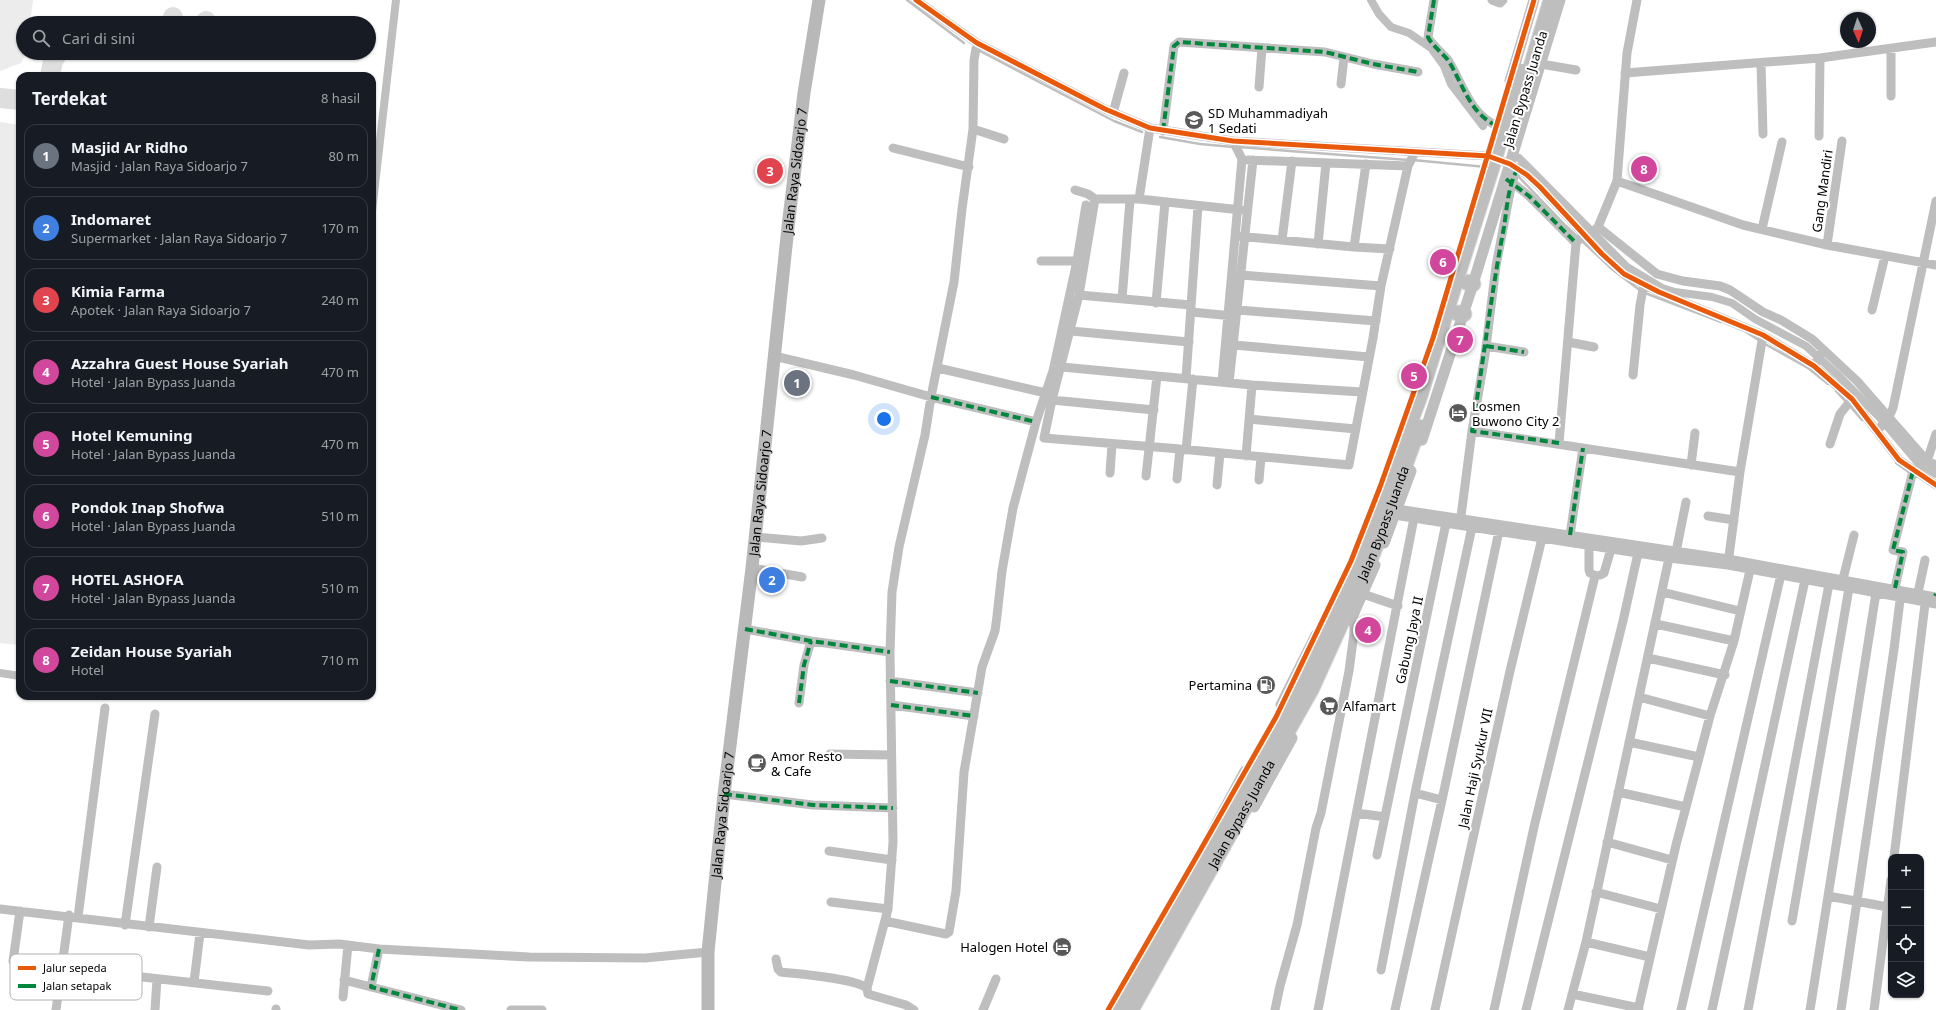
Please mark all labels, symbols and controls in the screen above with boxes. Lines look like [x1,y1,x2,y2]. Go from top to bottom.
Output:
north arrow [1840,12,1876,48]
search box [16,16,376,60]
icon: search [30,27,52,49]
text: Cari di sini [62,28,135,48]
street label: Jalan Bypass Juanda [1498,28,1551,152]
text: Terdekat [32,87,107,110]
text: 8 hasil [321,89,360,107]
place label: SD Muhammadiyah 1 Sedati [1208,104,1328,137]
street label: Jalan Raya Sidoarjo 7 [778,107,811,237]
school or university icon: SD Muhammadiyah 1 Sedati [1183,109,1205,131]
text: Masjid Ar Ridho [71,137,188,157]
text: 1 [42,147,50,165]
text: 80 m [329,147,359,165]
street label: Gang Mandiri [1807,148,1837,234]
pin: 8 [1631,154,1657,184]
pin: 3 [757,156,783,186]
text: Masjid · Jalan Raya Sidoarjo 7 [71,157,248,175]
text: Indomaret [71,209,151,229]
text: 2 [42,219,50,237]
text: 170 m [321,219,359,237]
text: Supermarket · Jalan Raya Sidoarjo 7 [71,229,288,247]
pin: 6 [1430,247,1456,277]
text: Kimia Farma [71,281,165,301]
text: 3 [42,291,50,309]
text: 240 m [321,291,359,309]
text: Apotek · Jalan Raya Sidoarjo 7 [71,301,251,319]
pin: 7 [1447,325,1473,355]
text: Azzahra Guest House Syariah [71,353,288,373]
pin: 5 [1401,361,1427,391]
text: 4 [42,363,50,381]
text: 470 m [321,363,359,381]
pin: 1 [784,368,810,398]
text: Hotel · Jalan Bypass Juanda [71,373,235,391]
place label: Losmen Buwono City 2 [1472,397,1560,430]
hotel icon: Losmen Buwono City 2 [1447,402,1469,424]
your location [874,409,894,429]
text: Hotel Kemuning [71,425,192,445]
street label: Jalan Raya Sidoarjo 7 [744,429,776,559]
text: 5 [42,435,50,453]
text: 470 m [321,435,359,453]
text: Hotel · Jalan Bypass Juanda [71,445,235,463]
street label: Jalan Bypass Juanda [1352,463,1413,585]
text: Pondok Inap Shofwa [71,497,224,517]
text: 6 [42,507,50,525]
text: 510 m [321,507,359,525]
text: Hotel · Jalan Bypass Juanda [71,517,235,535]
pin: 2 [759,565,785,595]
text: HOTEL ASHOFA [71,569,184,589]
text: 7 [42,579,50,597]
text: 510 m [321,579,359,597]
text: Hotel · Jalan Bypass Juanda [71,589,235,607]
street label: Gabung Jaya II [1391,595,1427,685]
pin: 4 [1355,615,1381,645]
text: Zeidan House Syariah [71,641,232,661]
text: 8 [42,651,50,669]
text: 710 m [321,651,359,669]
text: Hotel [71,661,104,679]
fuel station icon: Pertamina [1255,674,1277,696]
place label: Pertamina [1189,676,1252,694]
supermarket icon: Alfamart [1318,695,1340,717]
place label: Alfamart [1343,697,1396,715]
street label: Jalan Haji Syukur VII [1453,706,1496,832]
place label: Amor Resto & Cafe [771,747,842,780]
street label: Jalan Raya Sidoarjo 7 [706,751,738,881]
cafe icon: Amor Resto & Cafe [746,752,768,774]
street label: Jalan Bypass Juanda [1203,757,1279,873]
map controls [1888,854,1924,998]
button: + [1888,854,1924,890]
button: − [1888,890,1924,926]
button: locate [1888,926,1924,962]
hotel icon: Halogen Hotel [1051,936,1073,958]
place label: Halogen Hotel [960,938,1048,956]
legend [10,954,142,1000]
text: Jalur sepeda [42,960,107,975]
button: layers [1888,962,1924,998]
text: Jalan setapak [42,978,111,993]

